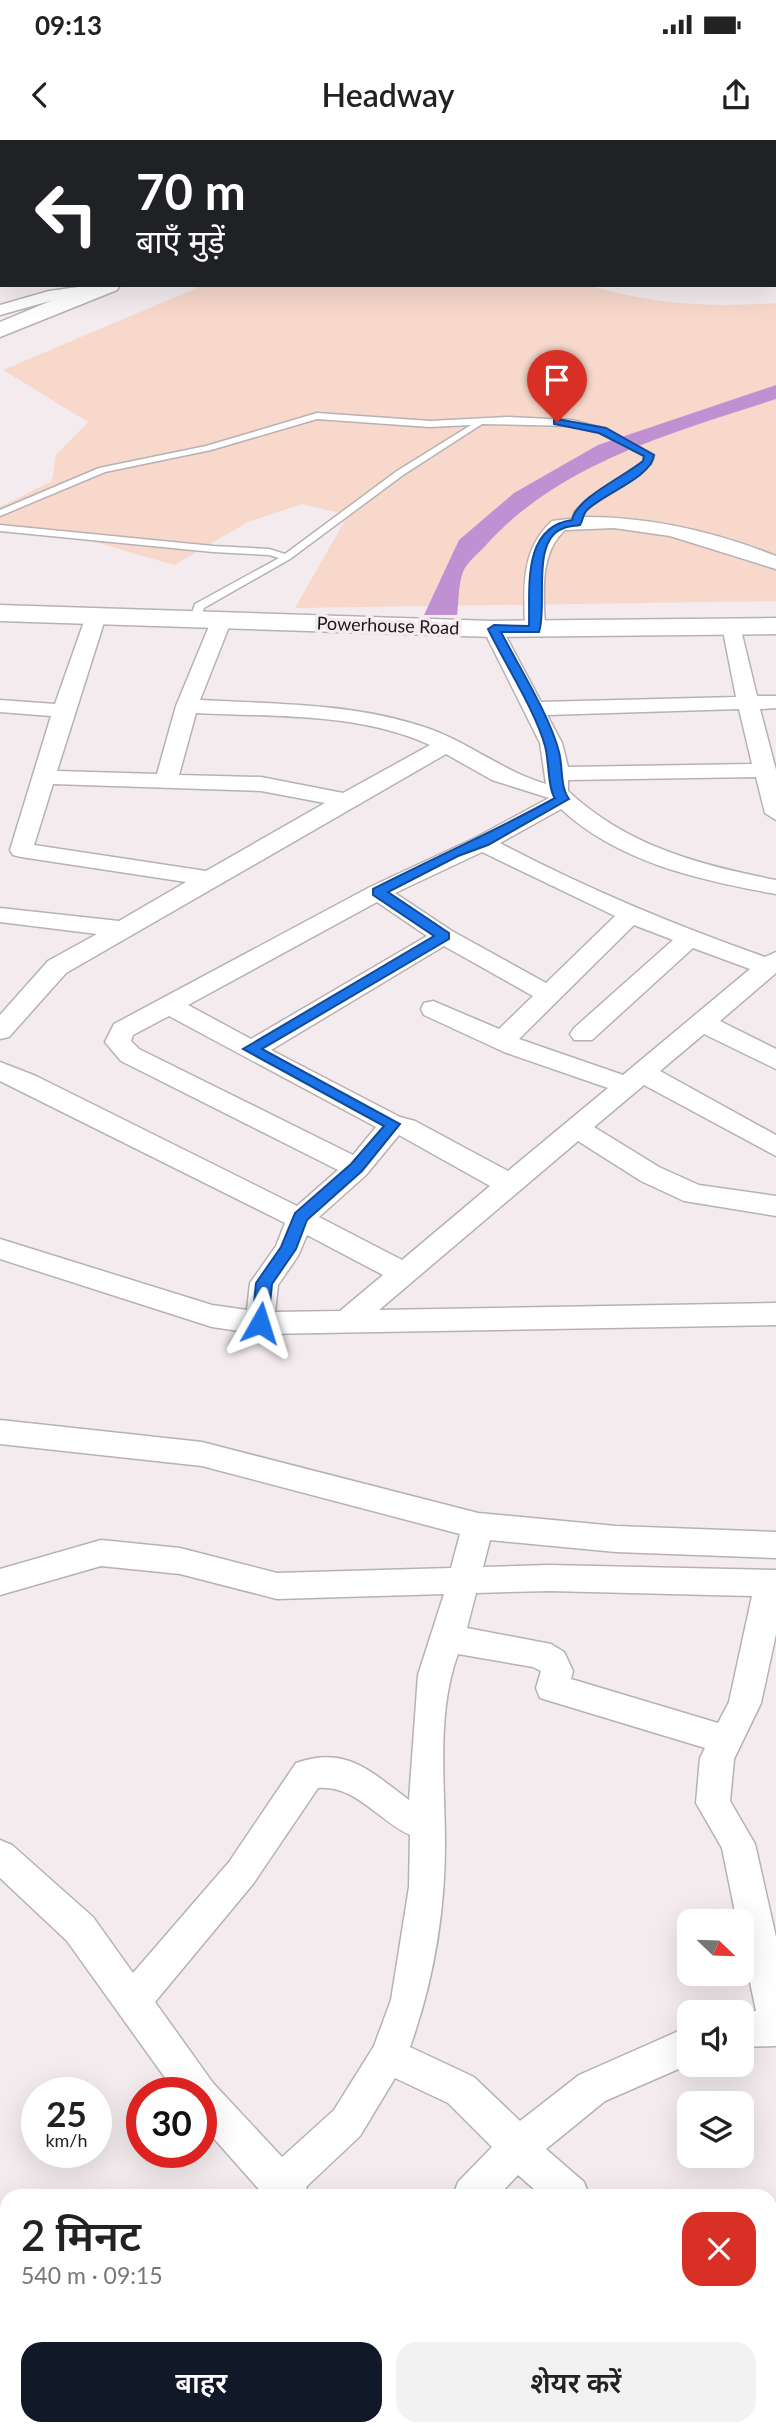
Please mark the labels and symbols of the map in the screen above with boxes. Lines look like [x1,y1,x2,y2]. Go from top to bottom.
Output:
pin [527,350,587,422]
street label: Powerhouse Road [316,612,460,638]
position arrow [223,1286,297,1360]
north arrow [677,1909,754,1986]
speed limit sign: 30 [126,2077,217,2168]

